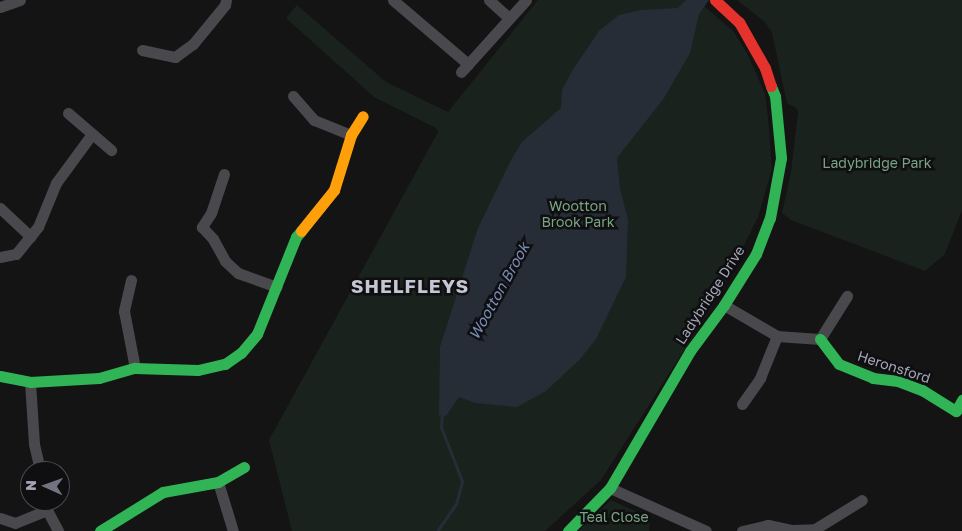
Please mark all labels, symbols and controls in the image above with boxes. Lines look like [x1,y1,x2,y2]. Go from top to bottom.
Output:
park label: Ladybridge Park [822,155,932,171]
park label: Wootton Brook Park [541,198,615,230]
water label: Wootton Brook [465,239,533,343]
street label: Ladybridge Drive [672,243,748,347]
district label: SHELFLEYS [350,275,470,297]
street label: Heronsford [855,347,933,387]
north arrow [20,461,70,511]
text: N [22,480,39,491]
park label: Teal Close [579,509,649,525]

